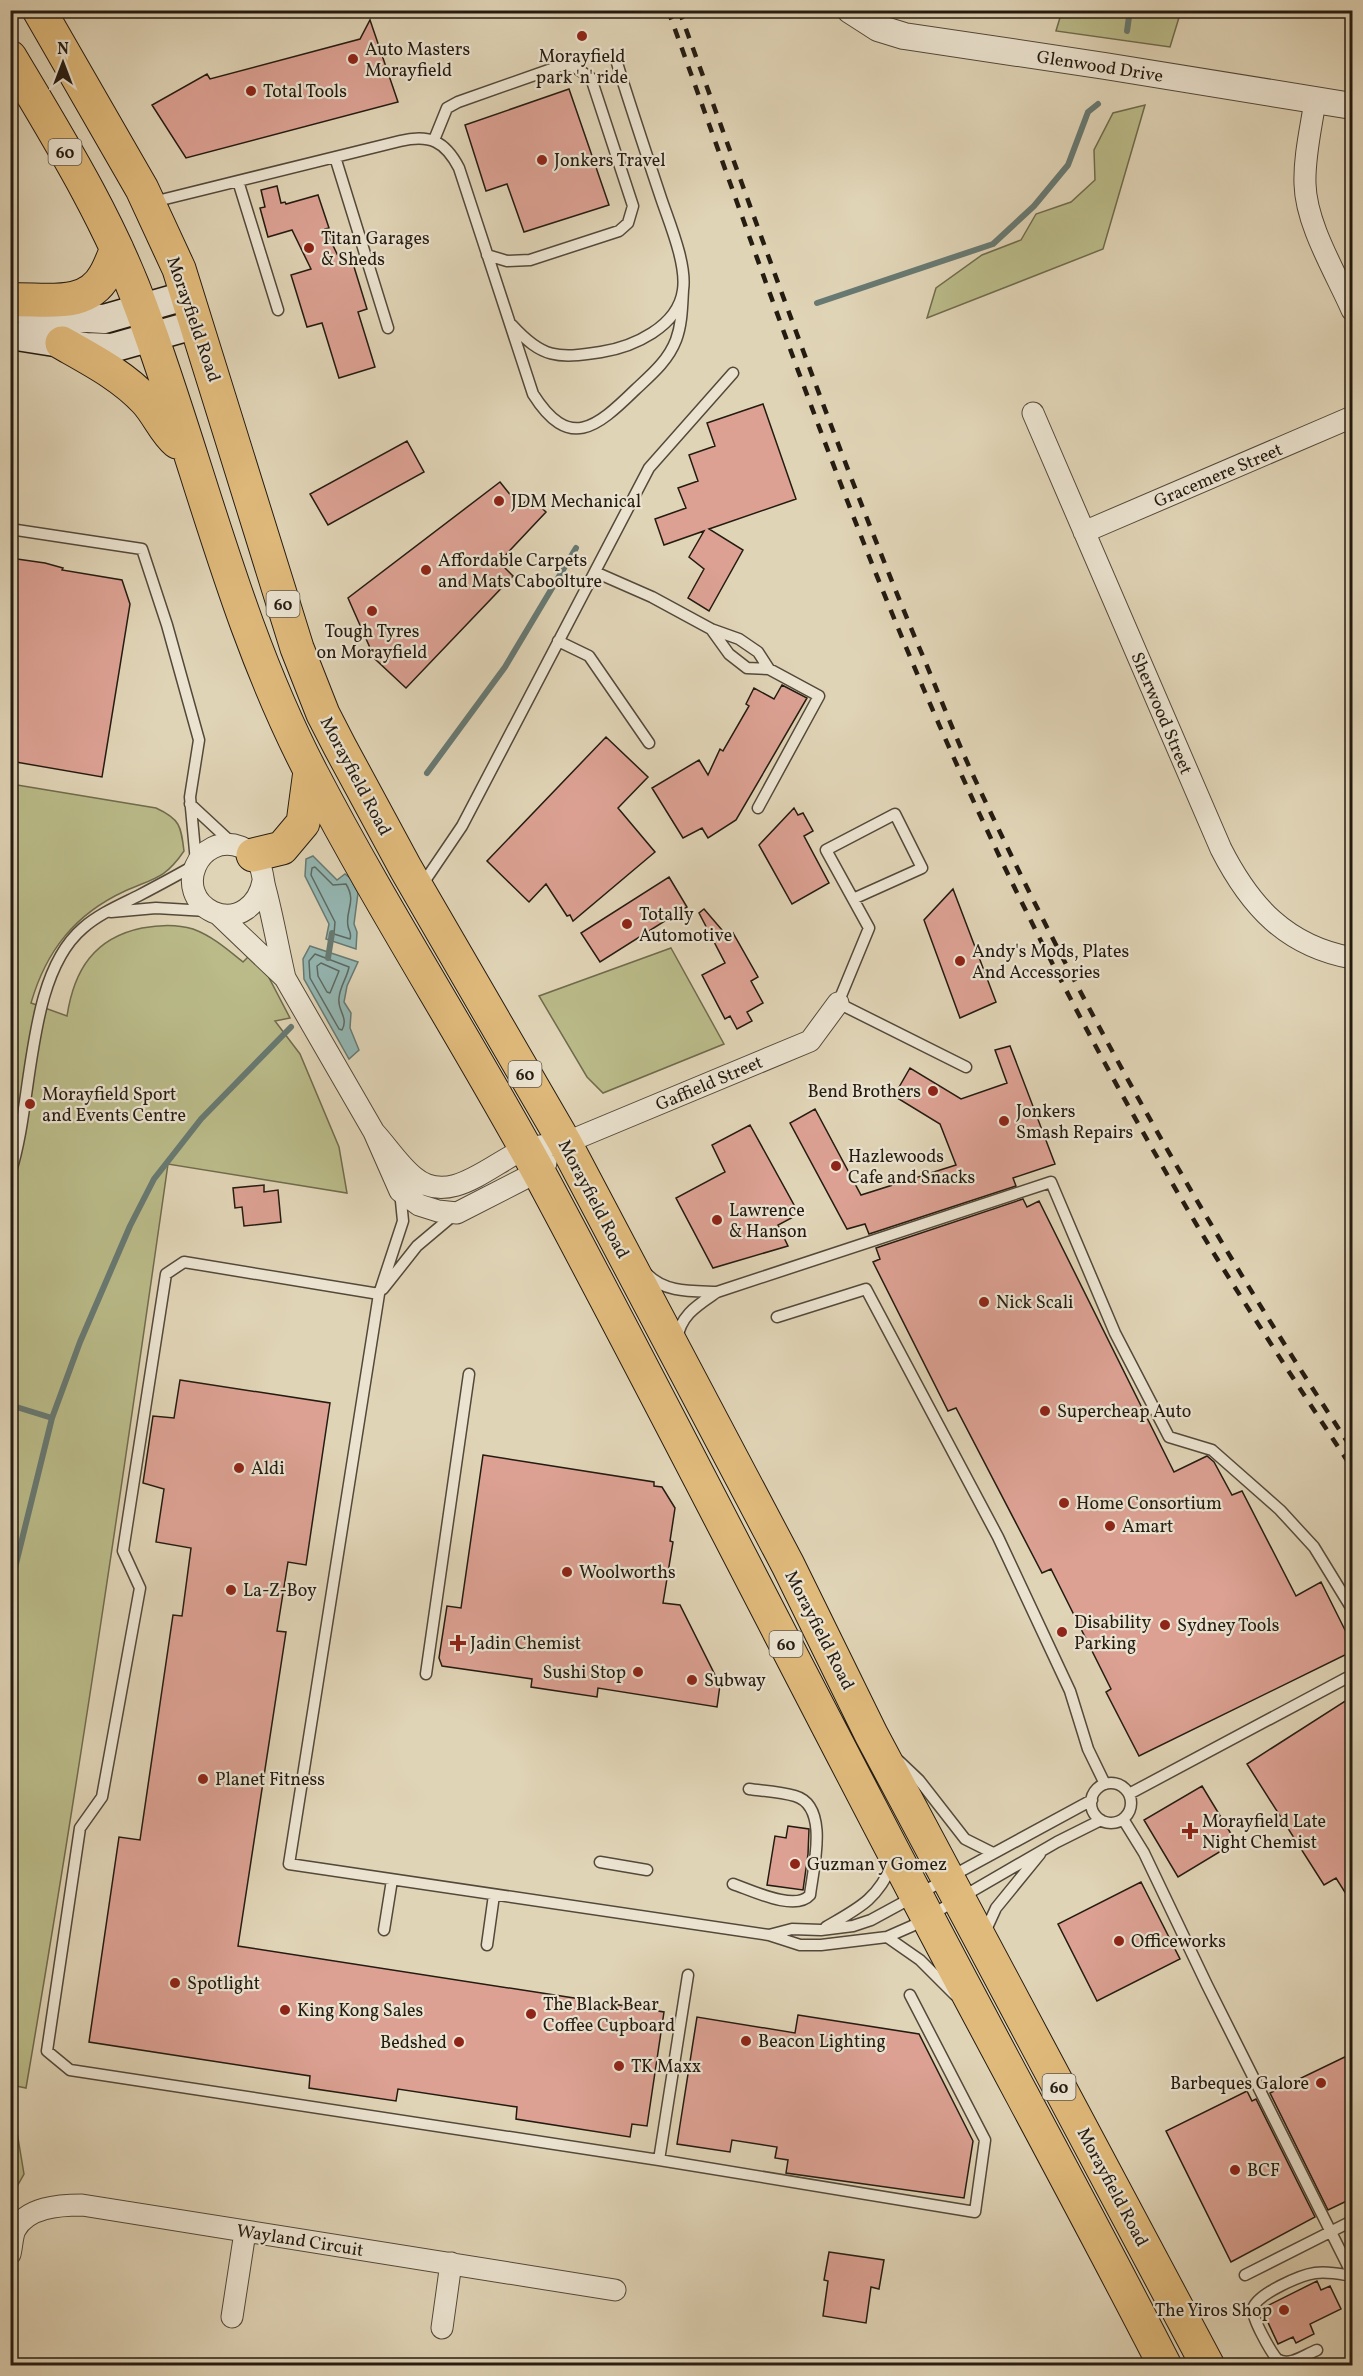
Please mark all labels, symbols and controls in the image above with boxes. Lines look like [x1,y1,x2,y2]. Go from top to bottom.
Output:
marker: Morayfield park 'n' ride [575,29,589,43]
north arrow [33,33,93,93]
place label: Auto Masters Morayfield [365,38,470,84]
text: N [57,39,69,61]
place label: Morayfield park 'n' ride [536,45,628,91]
street label: Glenwood Drive [1035,45,1165,90]
marker: Auto Masters Morayfield [346,52,360,66]
place label: Total Tools [263,80,347,105]
marker: Total Tools [244,84,258,98]
road number: 60 [48,139,82,165]
place label: Jonkers Travel [554,149,666,174]
marker: Jonkers Travel [535,153,549,167]
place label: Titan Garages & Sheds [321,227,430,273]
marker: Titan Garages & Sheds [302,241,316,255]
street label: Morayfield Road [159,253,226,386]
street label: Gracemere Street [1150,438,1287,515]
place label: JDM Mechanical [511,490,641,515]
marker: JDM Mechanical [492,494,506,508]
place label: Affordable Carpets and Mats Caboolture [438,549,602,595]
marker: Affordable Carpets and Mats Caboolture [419,563,433,577]
road number: 60 [266,591,300,617]
marker: Tough Tyres on Morayfield [365,604,379,618]
place label: Tough Tyres on Morayfield [317,620,427,666]
street label: Sherwood Street [1124,649,1198,779]
street label: Morayfield Road [313,713,397,841]
place label: Totally Automotive [639,903,732,949]
marker: Totally Automotive [620,917,634,931]
place label: Andy's Mods, Plates And Accessories [972,940,1129,986]
marker: Andy's Mods, Plates And Accessories [953,954,967,968]
street label: Gaffield Street [652,1051,767,1118]
road number: 60 [508,1061,542,1087]
place label: Bend Brothers [808,1080,921,1105]
place label: Morayfield Sport and Events Centre [42,1083,186,1129]
marker: Bend Brothers [926,1084,940,1098]
marker: Morayfield Sport and Events Centre [23,1097,37,1111]
place label: Jonkers Smash Repairs [1016,1100,1133,1146]
marker: Jonkers Smash Repairs [997,1114,1011,1128]
street label: Morayfield Road [551,1136,635,1264]
place label: Hazlewoods Cafe and Snacks [848,1145,975,1191]
marker: Hazlewoods Cafe and Snacks [829,1159,843,1173]
place label: Lawrence & Hanson [729,1199,807,1245]
marker: Lawrence & Hanson [710,1213,724,1227]
place label: Nick Scali [996,1291,1074,1316]
marker: Nick Scali [977,1295,991,1309]
place label: Supercheap Auto [1057,1400,1191,1425]
marker: Supercheap Auto [1038,1404,1052,1418]
place label: Aldi [251,1457,285,1482]
marker: Aldi [232,1461,246,1475]
place label: Home Consortium [1076,1492,1222,1517]
marker: Home Consortium [1057,1496,1071,1510]
place label: Amart [1122,1515,1173,1540]
marker: Amart [1103,1519,1117,1533]
place label: Woolworths [579,1561,676,1586]
marker: Woolworths [560,1565,574,1579]
street label: Morayfield Road [778,1567,860,1695]
place label: La-Z-Boy [243,1579,317,1604]
marker: La-Z-Boy [224,1583,238,1597]
place label: Disability Parking [1074,1611,1152,1657]
place label: Sydney Tools [1177,1614,1279,1639]
marker: Sydney Tools [1158,1618,1172,1632]
marker: Disability Parking [1055,1625,1069,1639]
road number: 60 [770,1631,802,1657]
place label: Jadin Chemist [470,1632,581,1657]
marker: Jadin Chemist [451,1636,465,1650]
place label: Sushi Stop [542,1661,626,1686]
marker: Sushi Stop [631,1665,645,1679]
place label: Subway [704,1669,766,1694]
marker: Subway [685,1673,699,1687]
place label: Planet Fitness [215,1768,325,1793]
marker: Planet Fitness [196,1772,210,1786]
place label: Morayfield Late Night Chemist [1202,1810,1326,1856]
marker: Morayfield Late Night Chemist [1183,1824,1197,1838]
place label: Guzman y Gomez [807,1853,947,1878]
marker: Guzman y Gomez [788,1857,802,1871]
place label: Officeworks [1131,1930,1226,1955]
marker: Officeworks [1112,1934,1126,1948]
place label: Spotlight [187,1972,260,1997]
marker: Spotlight [168,1976,182,1990]
place label: The Black Bear Coffee Cupboard [543,1993,675,2039]
place label: King Kong Sales [297,1999,423,2024]
marker: King Kong Sales [278,2003,292,2017]
marker: The Black Bear Coffee Cupboard [524,2007,538,2021]
place label: Beacon Lighting [758,2030,886,2055]
place label: Bedshed [380,2031,447,2056]
marker: Beacon Lighting [739,2034,753,2048]
marker: Bedshed [452,2035,466,2049]
place label: TK Maxx [631,2055,701,2080]
marker: TK Maxx [612,2059,626,2073]
place label: Barbeques Galore [1170,2072,1309,2097]
road number: 60 [1042,2074,1076,2100]
marker: Barbeques Galore [1314,2076,1328,2090]
street label: Morayfield Road [1070,2124,1154,2252]
place label: BCF [1247,2159,1280,2184]
marker: BCF [1228,2163,1242,2177]
street label: Wayland Circuit [234,2219,365,2264]
place label: The Yiros Shop [1155,2299,1272,2324]
marker: The Yiros Shop [1277,2303,1291,2317]

